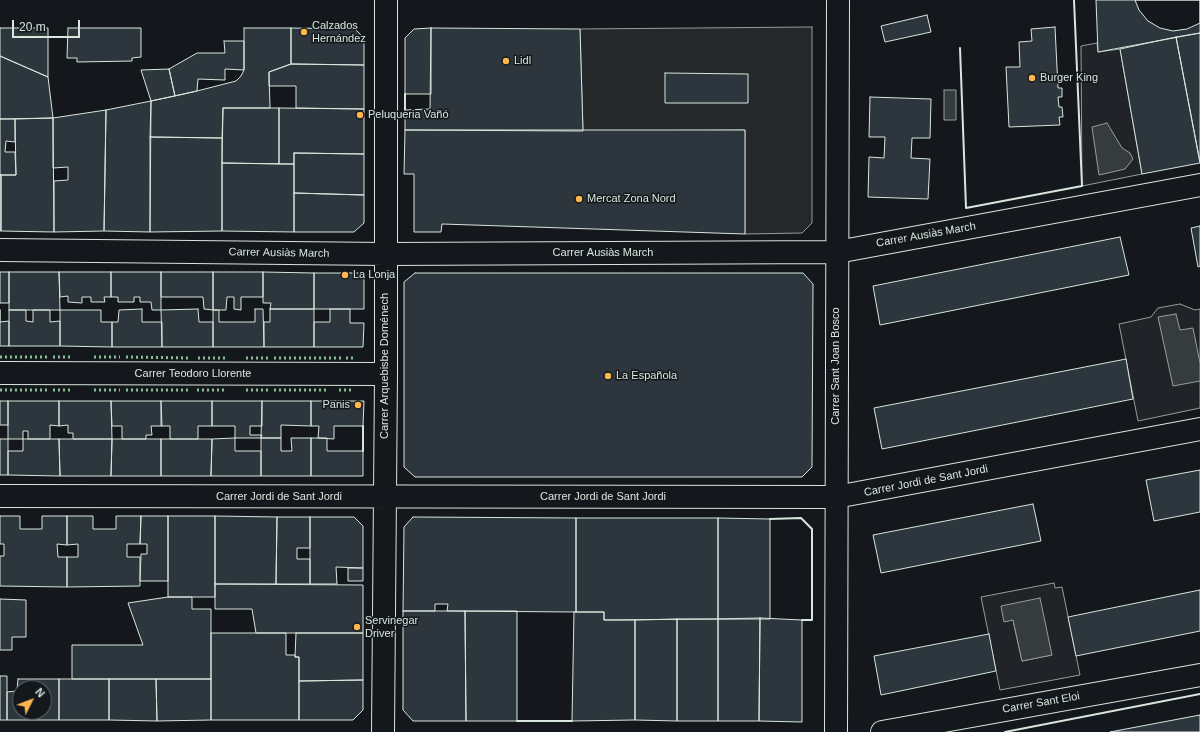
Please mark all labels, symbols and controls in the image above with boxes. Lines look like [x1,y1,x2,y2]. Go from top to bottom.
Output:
scale bar [14,12,82,38]
place label: Calzados Hernández [312,19,366,45]
text: 20 m [19,20,46,34]
marker: Calzados Hernández [299,27,309,37]
place label: Lidl [514,54,531,68]
marker: Lidl [501,56,511,66]
place label: Burger King [1040,71,1098,85]
marker: Burger King [1027,73,1037,83]
place label: Peluqueria Vañó [368,108,449,122]
marker: Peluqueria Vañó [355,110,365,120]
place label: Mercat Zona Nord [587,192,676,206]
marker: Mercat Zona Nord [574,194,584,204]
street label: Carrer Ausiàs March [875,220,977,250]
street label: Carrer Ausiàs March [228,246,330,260]
street label: Carrer Ausiàs March [553,246,653,260]
place label: La Lonja [353,268,395,282]
marker: La Lonja [340,270,350,280]
street label: Carrer Arquebisbe Doménech [378,293,392,439]
street label: Carrer Sant Joan Bosco [829,307,843,425]
street label: Carrer Teodoro Llorente [135,367,251,381]
place label: La Española [616,369,677,383]
marker: La Española [603,371,613,381]
place label: Panis [322,398,350,412]
marker: Panis [353,400,363,410]
street label: Carrer Jordi de Sant Jordi [863,463,989,499]
street label: Carrer Jordi de Sant Jordi [216,490,342,504]
street label: Carrer Jordi de Sant Jordi [540,490,666,504]
place label: Servinegar Driver [365,614,418,640]
marker: Servinegar Driver [352,622,362,632]
north arrow [12,680,52,720]
text: N [33,686,47,700]
street label: Carrer Sant Eloi [1001,690,1081,716]

